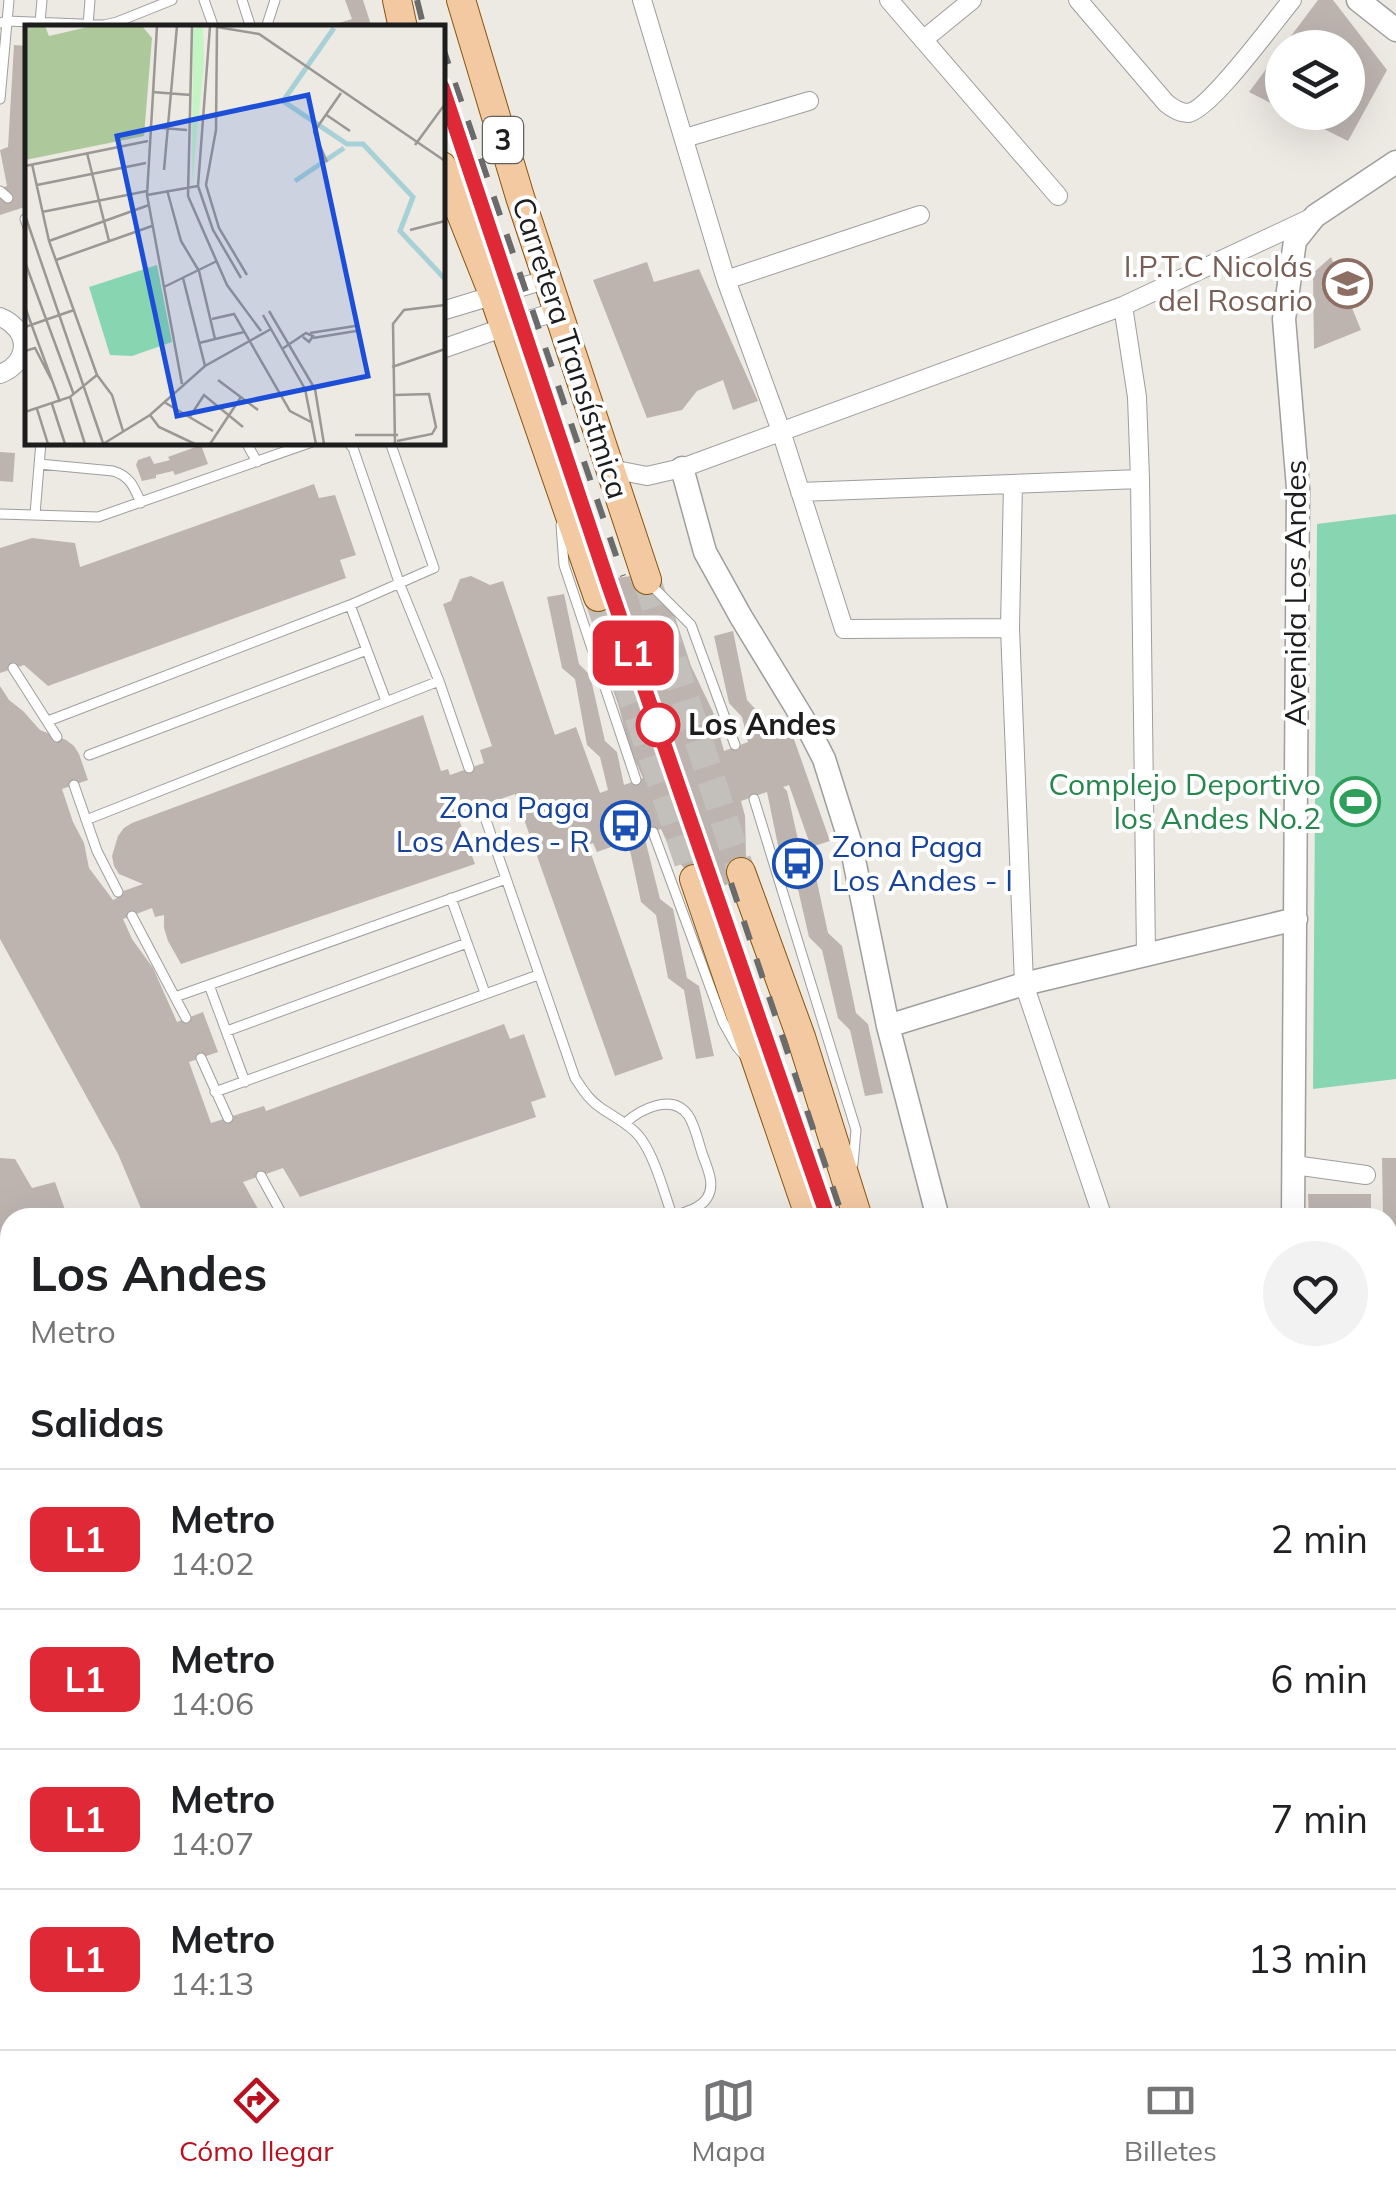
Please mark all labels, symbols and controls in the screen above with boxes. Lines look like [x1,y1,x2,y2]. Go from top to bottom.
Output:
inset map [25,25,445,445]
map controls [1265,30,1365,130]
button: layers [1265,30,1365,130]
road number: 3 [483,117,523,163]
street label: Carretera Transístmica [504,192,638,503]
place label: I.P.T.C Nicolás del Rosario [1124,247,1313,319]
school or university icon: I.P.T.C Nicolás del Rosario [1322,258,1374,310]
street label: Avenida Los Andes [1276,460,1314,726]
line badge: L1 [588,620,678,686]
text: L1 [613,631,653,675]
marker: Los Andes [637,704,679,746]
place label: Los Andes [688,705,836,743]
place label: Complejo Deportivo los Andes No.2 [1048,765,1321,837]
sports icon: Complejo Deportivo los Andes No.2 [1330,776,1382,828]
place label: Zona Paga Los Andes - R [396,788,590,860]
bus stop icon: Zona Paga Los Andes - R [599,799,651,851]
place label: Zona Paga Los Andes - I [832,827,1013,899]
bus stop icon: Zona Paga Los Andes - I [771,838,823,890]
button: heart [1263,1241,1368,1346]
text: Los Andes [30,1243,267,1303]
text: Metro [30,1311,116,1351]
text: Salidas [30,1399,164,1447]
text: Metro [170,1495,275,1543]
text: 2 min [1271,1515,1368,1563]
text: L1 [65,1517,105,1561]
text: 14:02 [170,1543,254,1583]
text: Metro [170,1635,275,1683]
text: 6 min [1271,1655,1368,1703]
text: L1 [65,1657,105,1701]
text: 14:06 [170,1683,254,1723]
text: Metro [170,1775,275,1823]
text: 7 min [1271,1795,1368,1843]
text: L1 [65,1797,105,1841]
text: 14:07 [170,1823,254,1863]
text: Metro [170,1915,275,1963]
text: 13 min [1248,1935,1368,1983]
text: L1 [65,1937,105,1981]
text: 14:13 [170,1963,254,2003]
tab: Cómo llegar [179,2073,333,2168]
tab: Mapa [691,2073,766,2168]
tab: Billetes [1124,2073,1217,2168]

